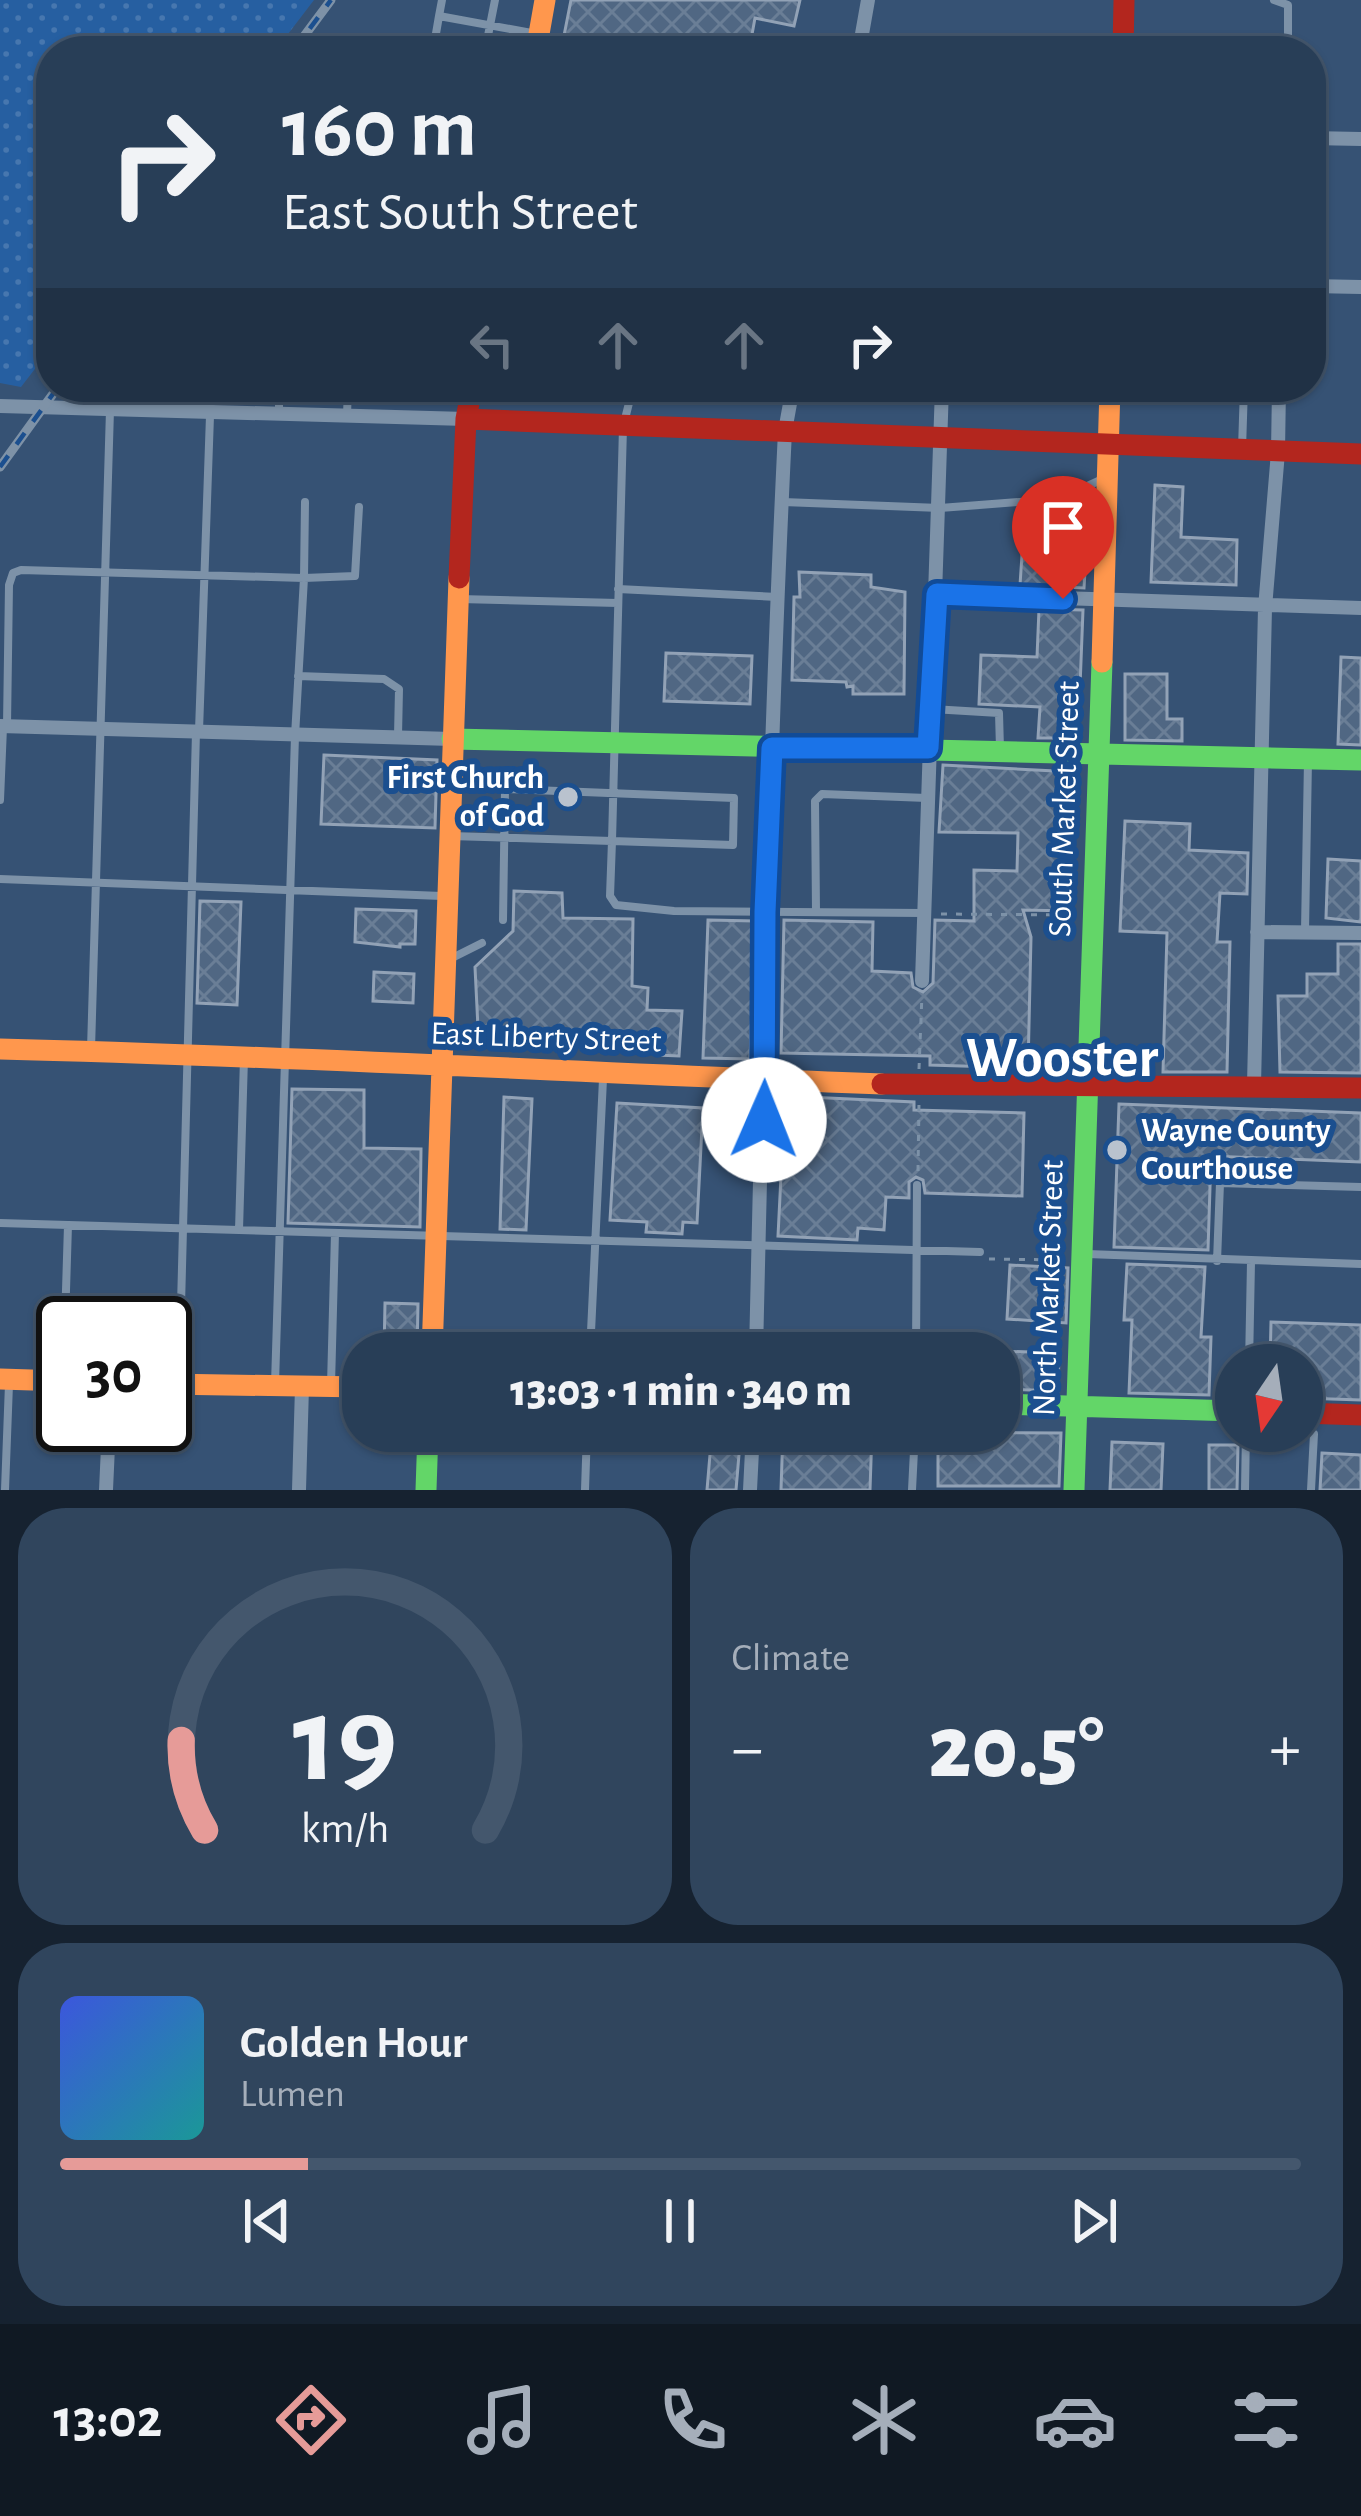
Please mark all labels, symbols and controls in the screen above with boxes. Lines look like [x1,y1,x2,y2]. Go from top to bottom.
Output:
icon: right [84,84,240,240]
text: 160 m [282,88,477,172]
text: East South Street [282,186,638,240]
icon: left [459,312,525,378]
icon: ahead [585,312,651,378]
icon: ahead [711,312,777,378]
icon: right [837,312,903,378]
pin [1012,476,1114,599]
icon: arrive [1030,494,1096,560]
street label: South Market Street [1044,680,1086,937]
place label: First Church of God [387,762,544,833]
marker: First Church of God [555,784,581,810]
street label: East Liberty Street [430,1017,662,1059]
district label: Wooster [966,1030,1158,1087]
position arrow [701,1057,827,1183]
place label: Wayne County Courthouse [1141,1115,1331,1186]
marker: Wayne County Courthouse [1104,1137,1130,1163]
street label: North Market Street [1028,1159,1070,1417]
speed limit sign: 30 [36,1296,192,1452]
north arrow [1215,1344,1323,1452]
map controls [1215,1344,1323,1452]
text: 13:03 · 1 min · 340 m [510,1369,852,1414]
text: Climate [732,1639,850,1678]
text: 19 [292,1679,397,1804]
text: 20.5° [928,1704,1104,1794]
text: − [732,1716,763,1782]
text: + [1269,1716,1301,1782]
text: km/h [301,1807,389,1850]
text: Golden Hour [240,2021,467,2066]
text: Lumen [240,2075,345,2114]
icon: previous [234,2188,300,2254]
icon: pause [647,2188,713,2254]
icon: next [1061,2188,1127,2254]
icon: directions [269,2378,353,2462]
icon: music [460,2378,544,2462]
icon: phone [651,2378,735,2462]
icon: climate [842,2378,926,2462]
icon: car [1033,2378,1117,2462]
icon: filters [1224,2378,1308,2462]
text: 13:02 [53,2393,162,2447]

